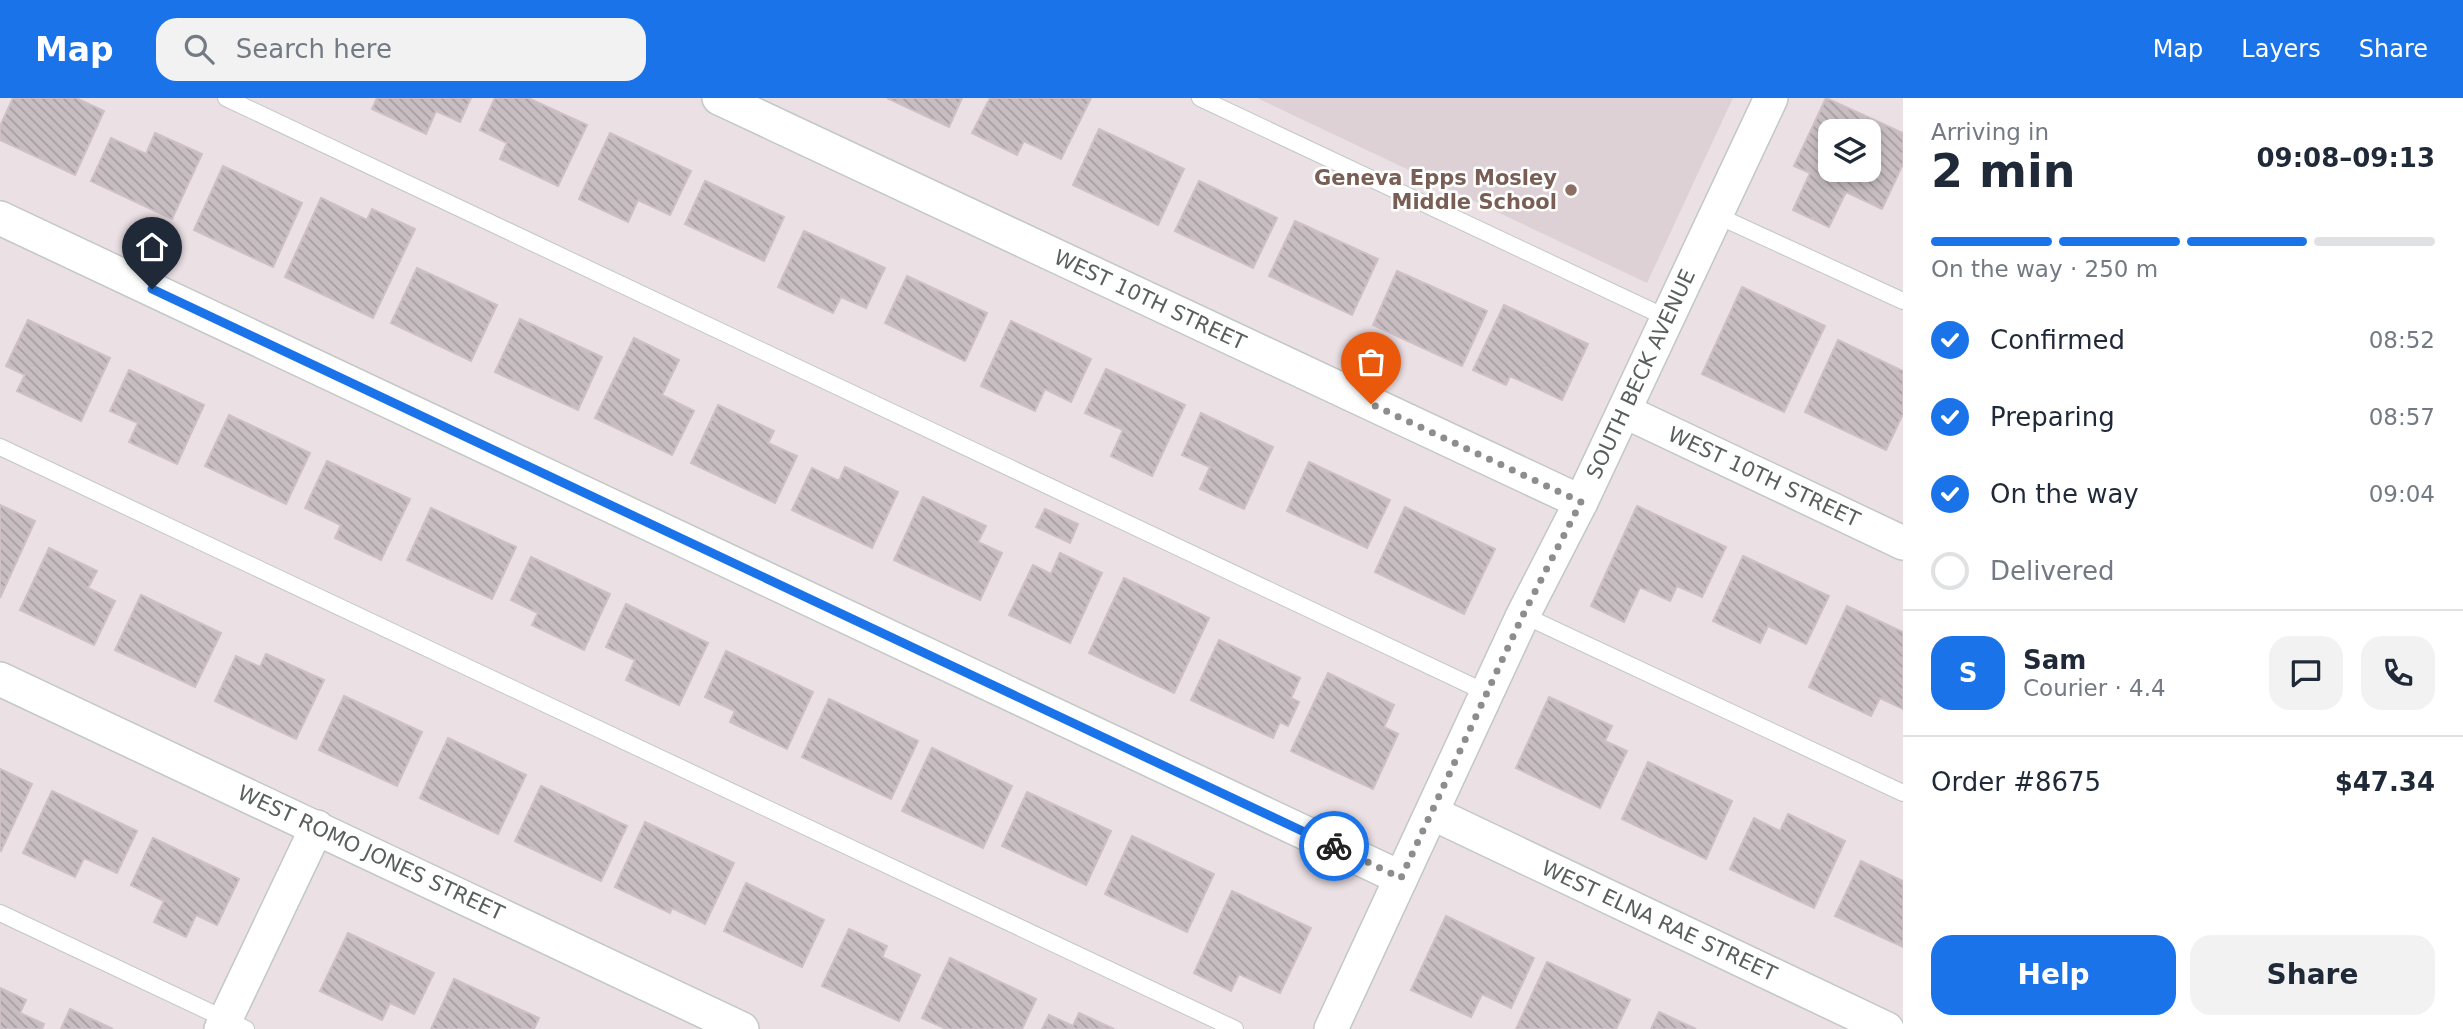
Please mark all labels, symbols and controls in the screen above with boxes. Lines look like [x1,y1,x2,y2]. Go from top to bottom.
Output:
search box [156,18,646,81]
text: Map [35,30,114,69]
icon: search [180,30,218,68]
text: Search here [236,34,392,64]
text: Map [2153,35,2203,63]
text: Layers [2241,35,2321,63]
text: Share [2359,35,2428,63]
map controls [1818,119,1881,182]
button: layers [1818,119,1881,182]
text: Arriving in [1931,119,2049,145]
text: 09:08–09:13 [2256,143,2435,173]
text: 2 min [1931,144,2075,198]
place label: Geneva Epps Mosley Middle School [1314,166,1557,214]
marker: Geneva Epps Mosley Middle School [1563,182,1579,198]
pin [122,217,182,289]
icon: home [133,228,171,266]
street label: WEST 10TH STREET [1050,245,1250,355]
text: On the way · 250 m [1931,256,2158,282]
street label: SOUTH BECK AVENUE [1582,265,1700,483]
icon: check [1931,321,1969,359]
text: Confirmed [1990,325,2125,355]
text: 08:52 [2369,327,2435,353]
pin [1341,332,1401,404]
icon: bag [1352,343,1390,381]
icon: check [1931,398,1969,436]
text: Preparing [1990,402,2115,432]
text: 08:57 [2369,404,2435,430]
street label: WEST 10TH STREET [1664,422,1864,532]
icon: check [1931,475,1969,513]
text: On the way [1990,479,2139,509]
text: 09:04 [2369,481,2435,507]
text: Delivered [1990,556,2114,586]
button: chat [2269,636,2343,710]
button: phone [2361,636,2435,710]
text: Sam [2023,645,2086,675]
text: S [1959,658,1977,688]
text: Courier · 4.4 [2023,675,2166,701]
text: Order #8675 [1931,767,2101,797]
text: $47.34 [2335,767,2435,797]
street label: WEST ROMO JONES STREET [234,781,508,925]
courier [1299,811,1369,881]
icon: bike [1315,827,1353,865]
street label: WEST ELNA RAE STREET [1538,856,1781,986]
button: Help [1931,935,2176,1015]
button: Share [2190,935,2435,1015]

